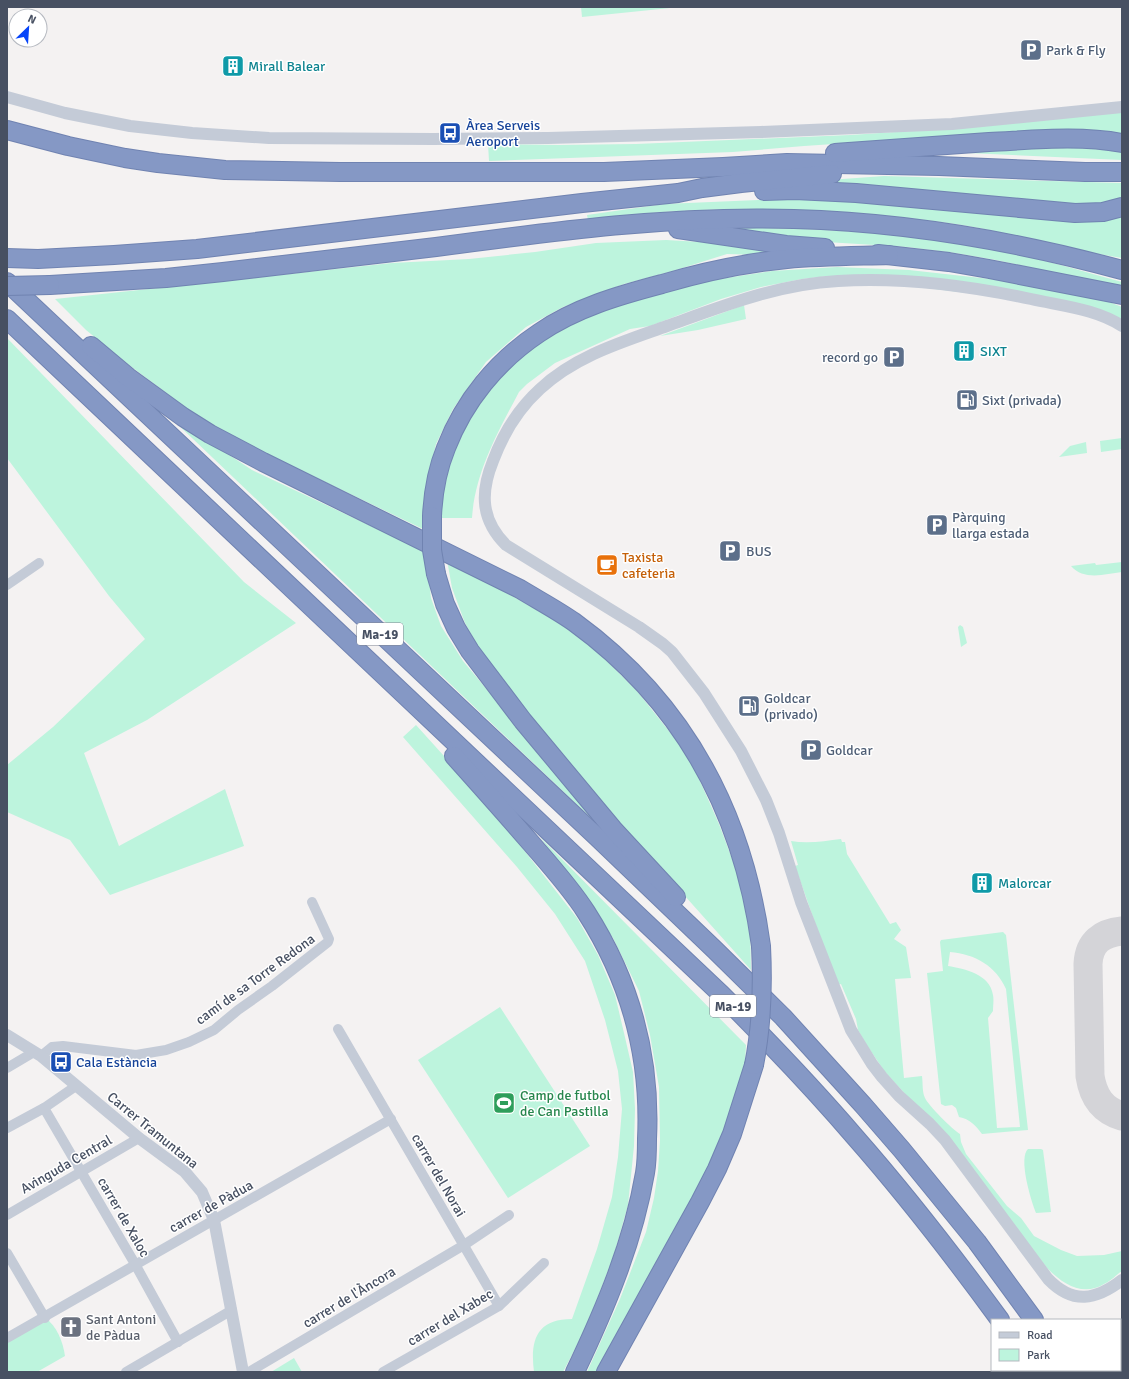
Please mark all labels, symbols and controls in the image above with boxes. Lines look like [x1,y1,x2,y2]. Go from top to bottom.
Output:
north arrow [8,8,48,48]
text: N [26,12,38,27]
parking icon: Park & Fly [1018,37,1044,63]
place label: Park & Fly [1046,42,1106,59]
building icon: Mirall Balear [220,53,246,79]
place label: Mirall Balear [248,58,326,75]
place label: Àrea Serveis Aeroport [466,117,540,150]
bus stop icon: Àrea Serveis Aeroport [437,120,463,146]
building icon: SIXT [951,338,977,364]
place label: SIXT [980,343,1007,360]
parking icon: record go [881,344,907,370]
place label: record go [822,349,878,366]
fuel station icon: Sixt (privada) [954,387,980,413]
place label: Sixt (privada) [982,392,1062,409]
place label: Pàrquing llarga estada [952,509,1029,542]
parking icon: Pàrquing llarga estada [924,512,950,538]
parking icon: BUS [717,538,743,564]
place label: BUS [746,543,772,560]
place label: Taxista cafeteria [622,549,675,582]
cafe icon: Taxista cafeteria [594,552,620,578]
road number: Ma-19 [357,623,403,645]
place label: Goldcar (privado) [764,690,818,723]
fuel station icon: Goldcar (privado) [736,693,762,719]
parking icon: Goldcar [798,737,824,763]
place label: Goldcar [826,742,873,759]
building icon: Malorcar [969,870,995,896]
place label: Malorcar [998,875,1052,892]
street label: camí de sa Torre Redona [192,930,318,1028]
road number: Ma-19 [710,995,756,1017]
bus stop icon: Cala Estància [48,1049,74,1075]
place label: Cala Estància [76,1054,157,1071]
place label: Camp de futbol de Can Pastilla [520,1087,611,1120]
street label: Carrer Tramuntana [104,1088,202,1172]
sports icon: Camp de futbol de Can Pastilla [491,1090,517,1116]
street label: Avinguda Central [18,1131,115,1197]
street label: carrer del Norai [408,1131,469,1220]
street label: carrer de Xaloc [94,1174,154,1261]
street label: carrer de Pàdua [166,1176,256,1236]
street label: carrer de l'Àncora [300,1263,399,1332]
street label: carrer del Xabec [404,1285,496,1350]
place label: Sant Antoni de Pàdua [86,1311,156,1344]
church icon: Sant Antoni de Pàdua [58,1314,84,1340]
legend [991,1319,1121,1371]
text: Road [1027,1328,1053,1343]
text: Park [1027,1348,1050,1363]

